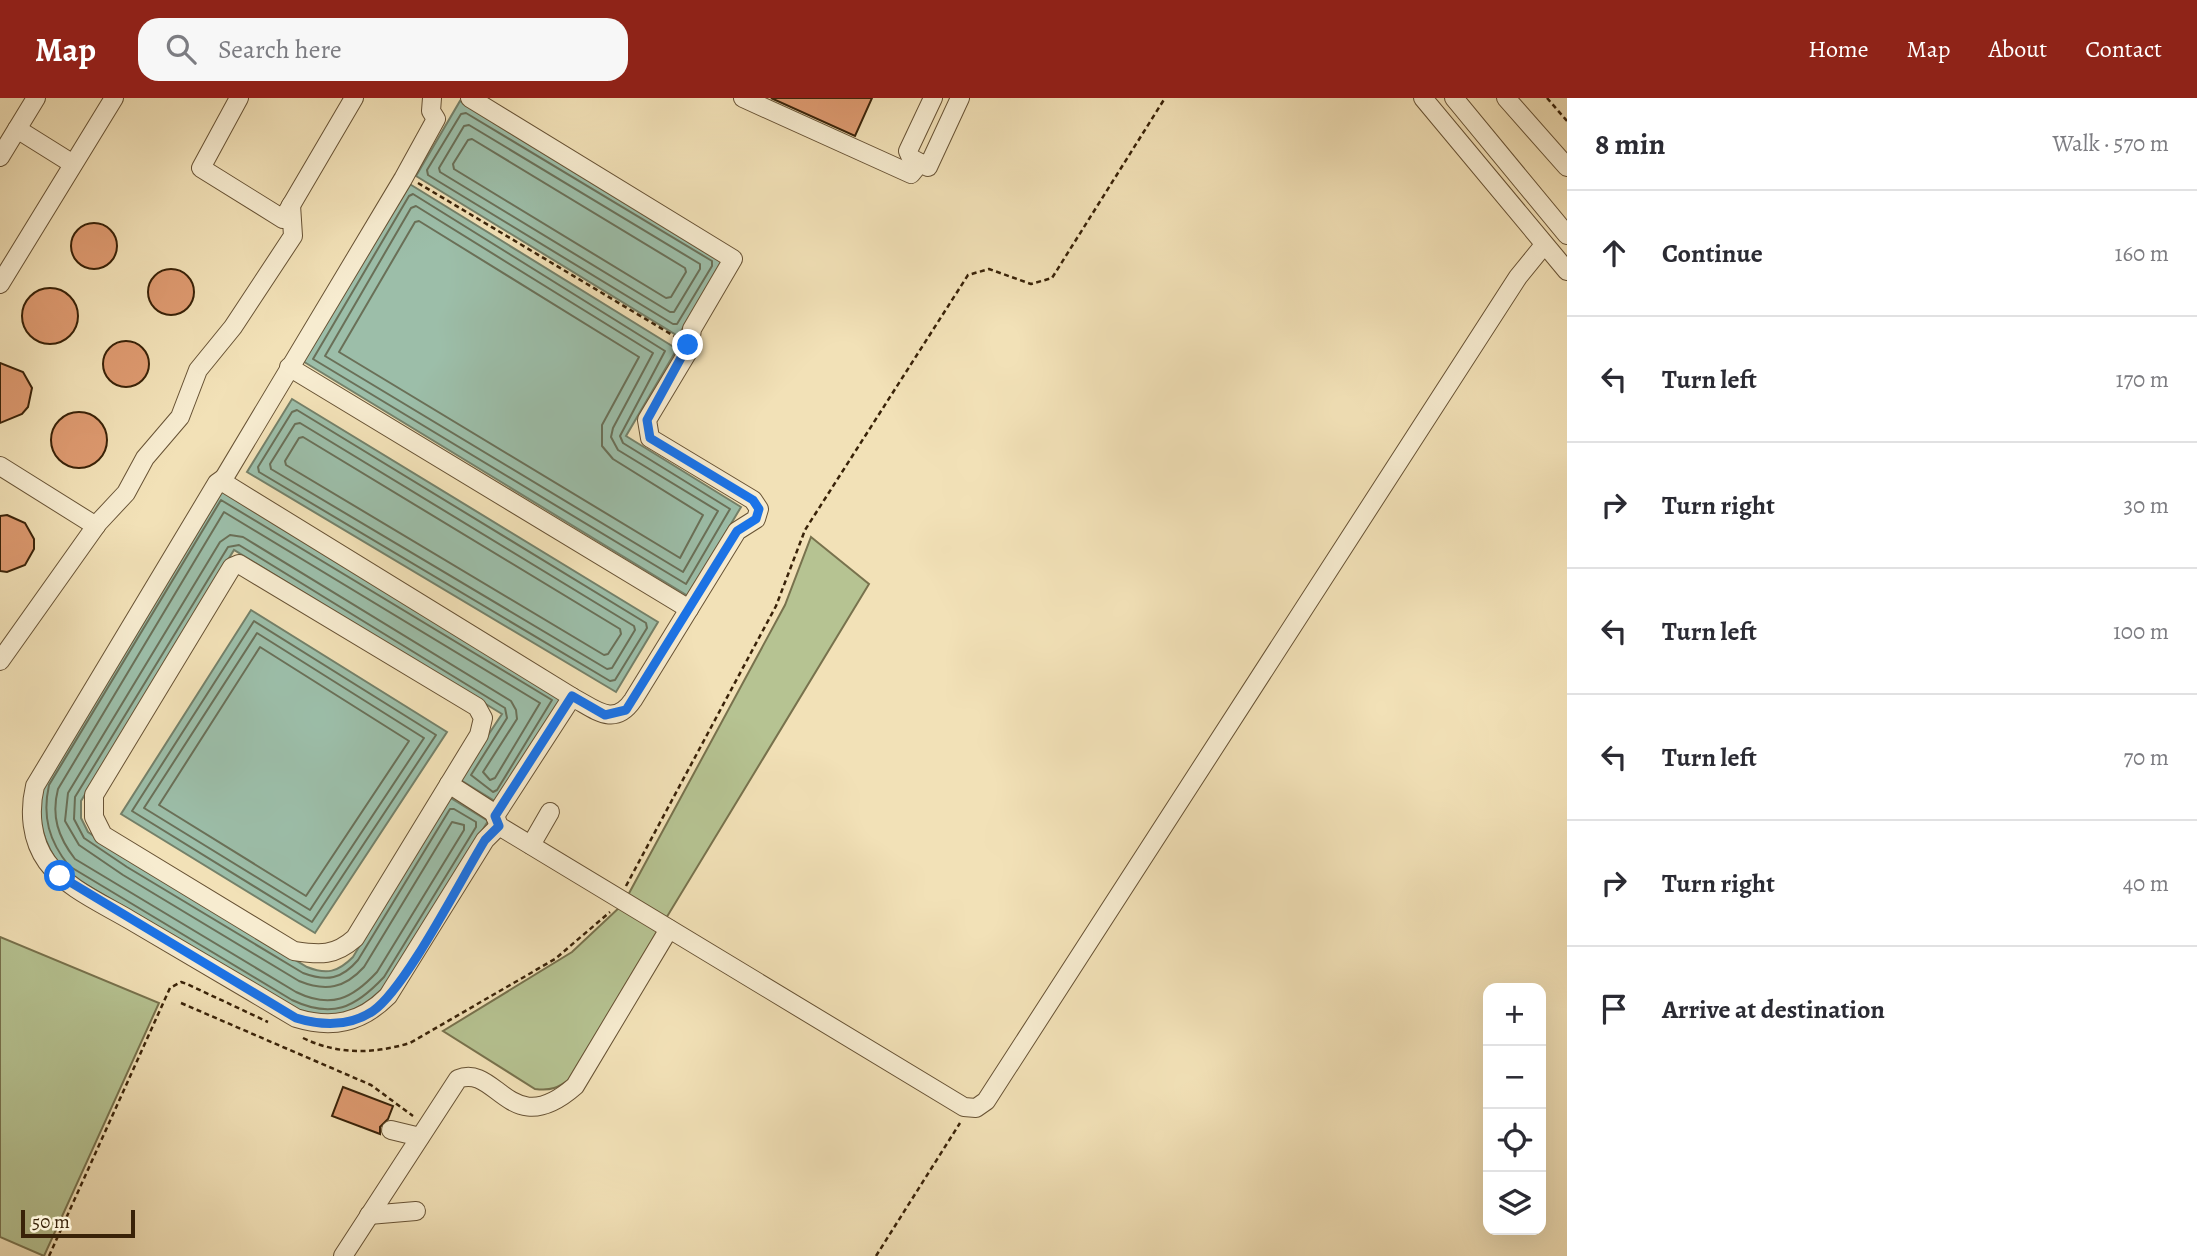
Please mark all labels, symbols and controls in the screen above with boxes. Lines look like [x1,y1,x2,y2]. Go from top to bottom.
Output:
search box [138,18,628,81]
text: Map [35,27,96,72]
icon: search [162,30,200,68]
text: Search here [218,32,342,67]
text: Home [1808,33,1869,65]
text: Map [1907,33,1951,65]
text: About [1989,33,2047,65]
text: Contact [2085,33,2162,65]
text: 8 min [1595,124,1665,164]
text: Walk · 570 m [2052,128,2169,159]
icon: ahead [1595,234,1633,272]
text: Continue [1662,236,1763,271]
text: 160 m [2115,238,2169,269]
route end [672,329,703,360]
icon: left [1595,360,1633,398]
text: Turn left [1662,362,1757,397]
text: 170 m [2116,364,2169,395]
icon: right [1595,486,1633,524]
text: Turn right [1662,488,1775,523]
text: 30 m [2123,490,2169,521]
icon: left [1595,612,1633,650]
text: Turn left [1662,614,1757,649]
text: 100 m [2113,616,2169,647]
icon: left [1595,738,1633,776]
text: Turn left [1662,740,1757,775]
text: 70 m [2123,742,2169,773]
route start [44,860,75,891]
icon: right [1595,864,1633,902]
text: Turn right [1662,866,1775,901]
text: 40 m [2123,868,2169,899]
map controls [1483,983,1546,1235]
button: + [1483,983,1546,1046]
icon: arrive [1595,990,1633,1028]
text: Arrive at destination [1662,992,1885,1027]
button: − [1483,1046,1546,1109]
button: locate [1483,1109,1546,1172]
button: layers [1483,1172,1546,1235]
scale bar [21,1207,135,1239]
text: 50 m [32,1209,70,1235]

